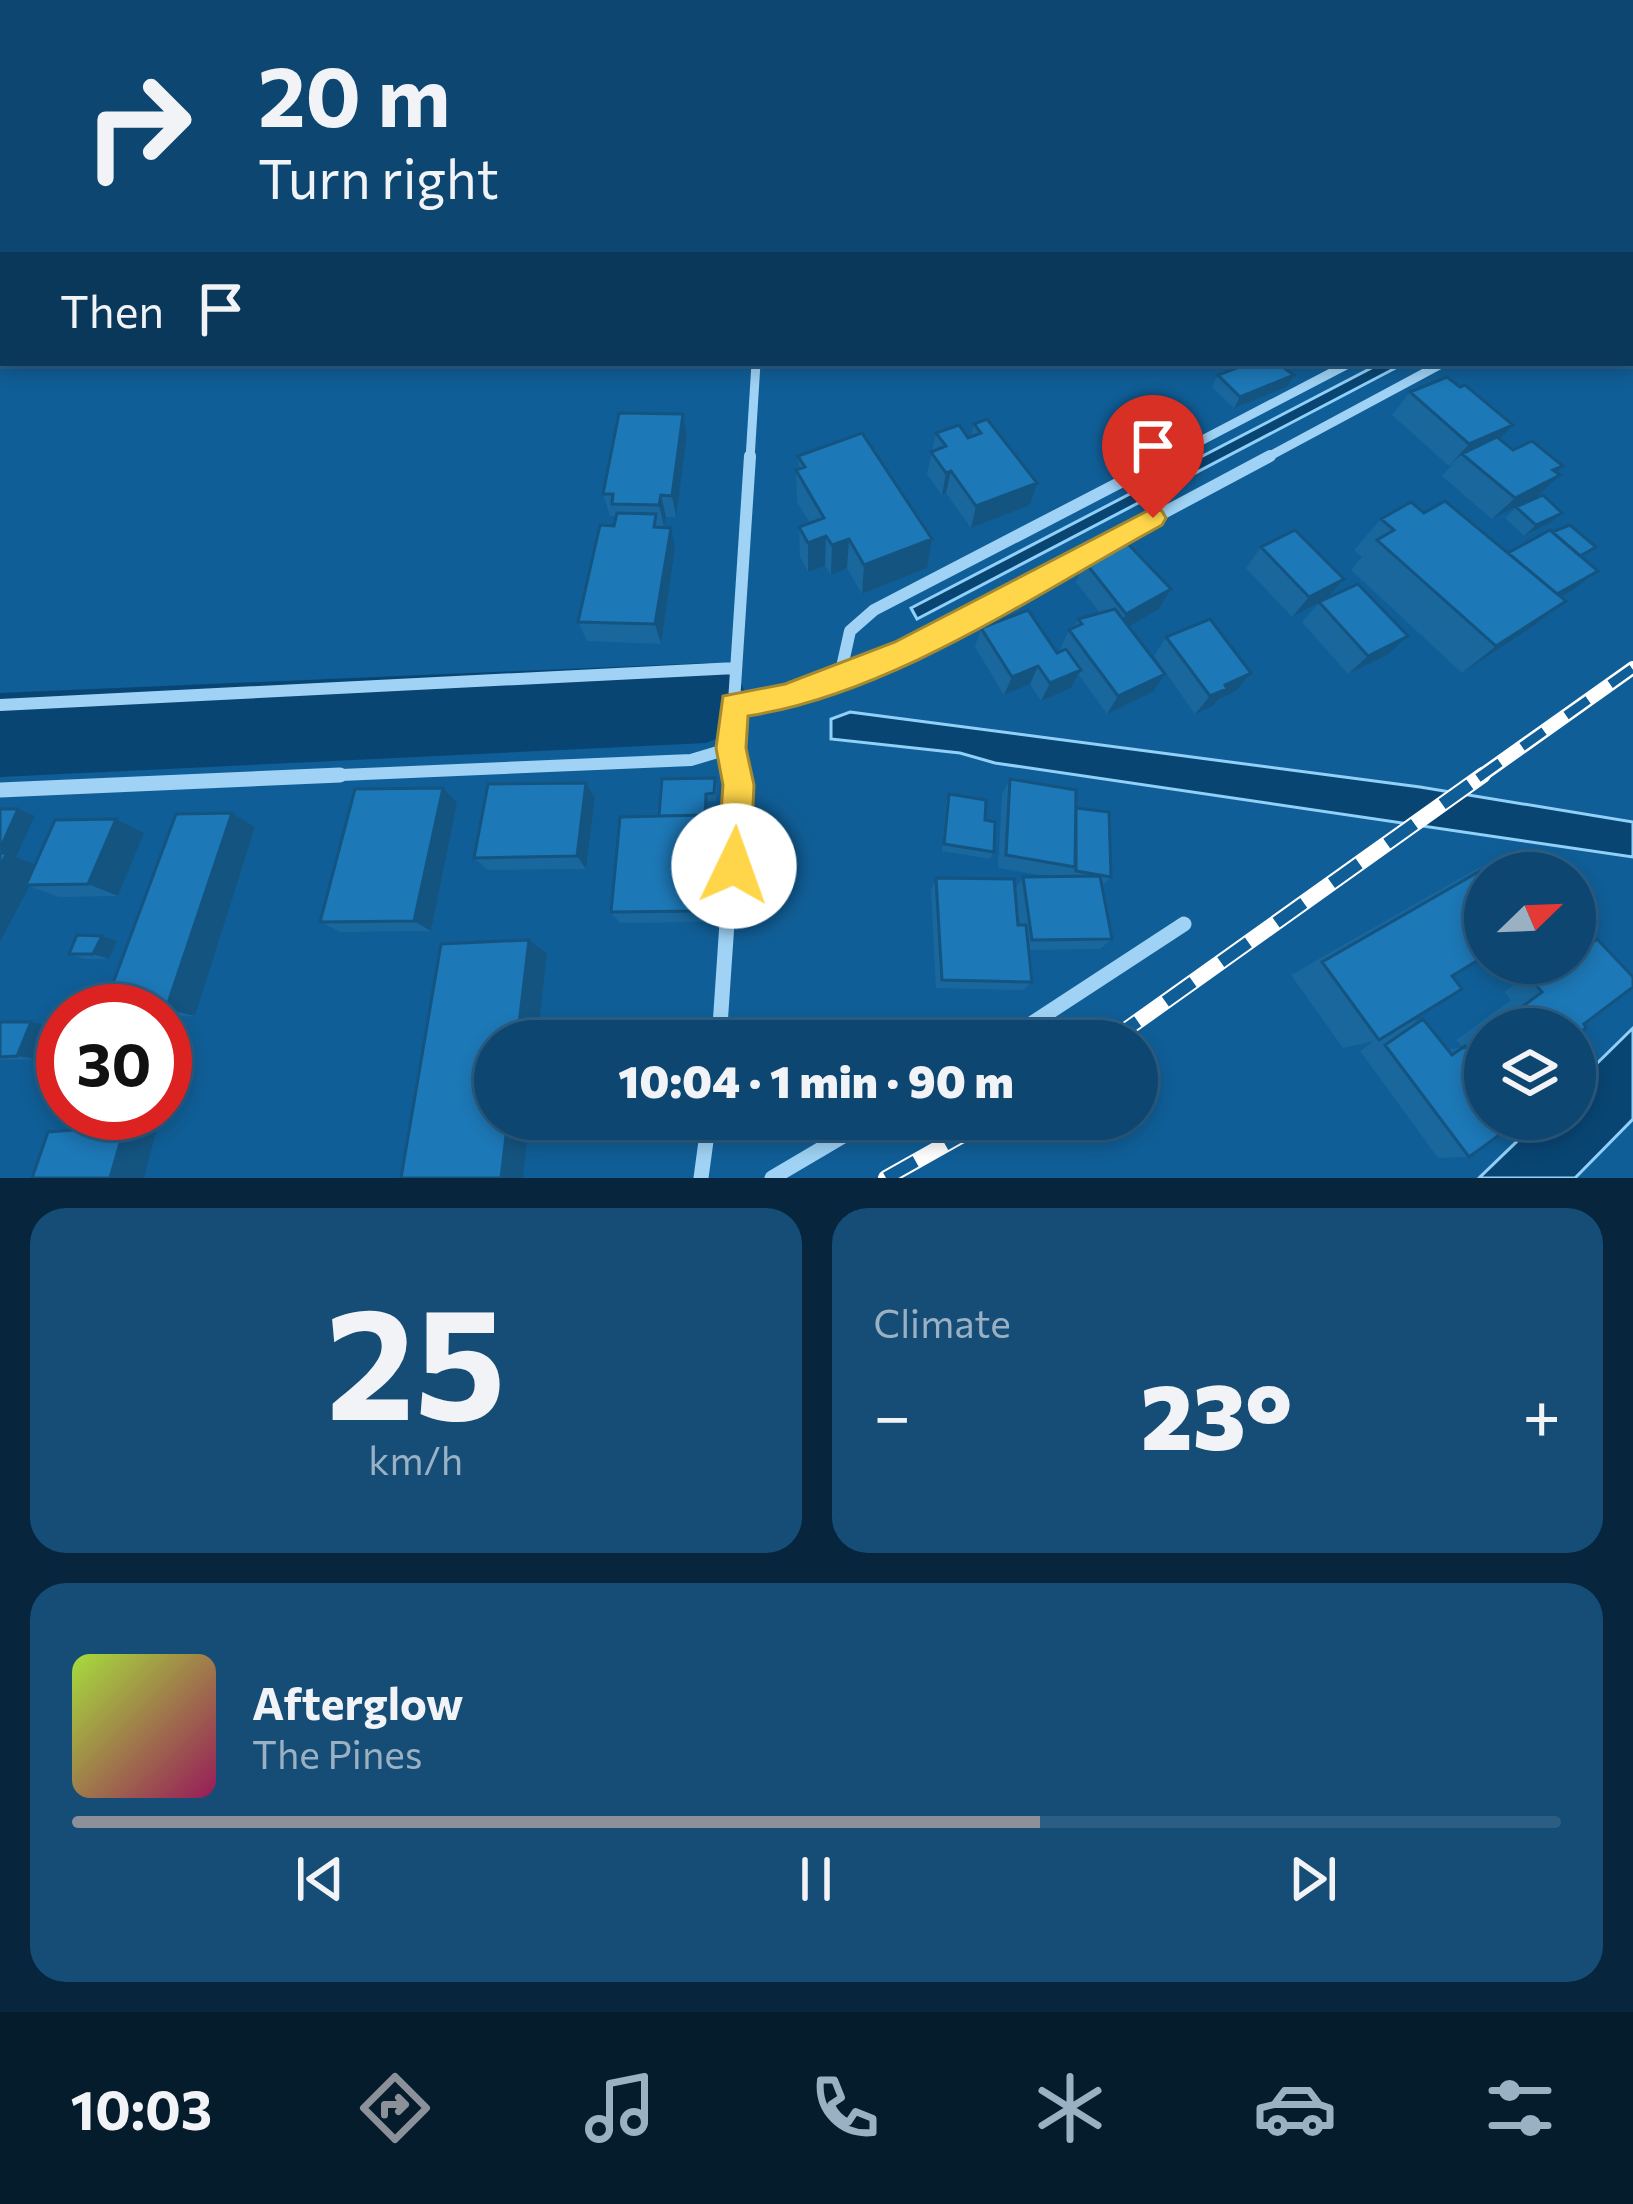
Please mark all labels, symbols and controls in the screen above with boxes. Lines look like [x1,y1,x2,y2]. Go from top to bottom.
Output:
text: 20 m [258,42,450,144]
icon: right [60,48,216,204]
text: Turn right [258,144,499,210]
icon: arrive [188,276,254,342]
text: Then [60,282,164,337]
pin [1102,395,1204,518]
icon: arrive [1120,413,1186,479]
position arrow [671,803,797,929]
north arrow [1464,852,1596,984]
map controls [1464,852,1596,1140]
speed limit sign: 30 [36,984,192,1140]
button: layers [1464,1008,1596,1140]
text: 10:04 · 1 min · 90 m [618,1052,1014,1107]
text: 25 [326,1261,506,1452]
text: Climate [874,1298,1011,1346]
text: 23° [1141,1358,1292,1469]
text: − [874,1373,911,1454]
text: + [1522,1373,1561,1454]
text: km/h [368,1435,463,1483]
text: Afterglow [252,1674,463,1729]
text: The Pines [252,1729,423,1777]
icon: previous [287,1846,353,1912]
icon: pause [783,1846,849,1912]
icon: next [1280,1846,1346,1912]
icon: directions [353,2066,437,2150]
icon: music [578,2066,662,2150]
icon: phone [803,2066,887,2150]
icon: climate [1028,2066,1112,2150]
icon: car [1253,2066,1337,2150]
icon: filters [1478,2066,1562,2150]
text: 10:03 [71,2075,212,2141]

